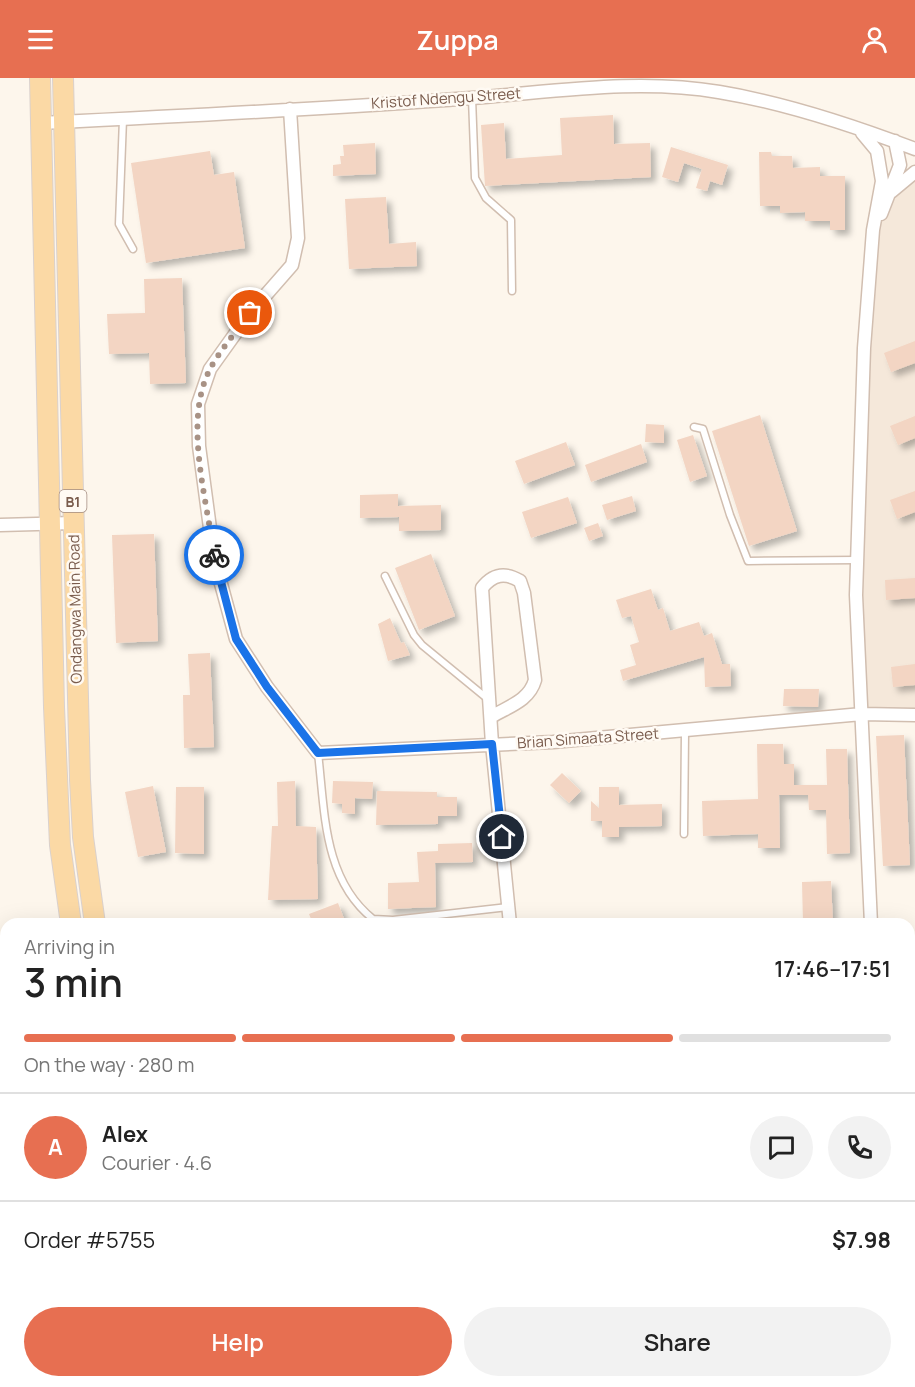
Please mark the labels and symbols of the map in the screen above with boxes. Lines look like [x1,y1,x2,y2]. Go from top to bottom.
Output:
street label: Kristof Ndengu Street [370,82,522,114]
pin [224,287,275,338]
road number: B1 [60,490,86,512]
courier [184,525,244,585]
street label: Ondangwa Main Road [63,534,87,684]
street label: Brian Simaata Street [516,723,660,753]
pin [476,811,527,862]

